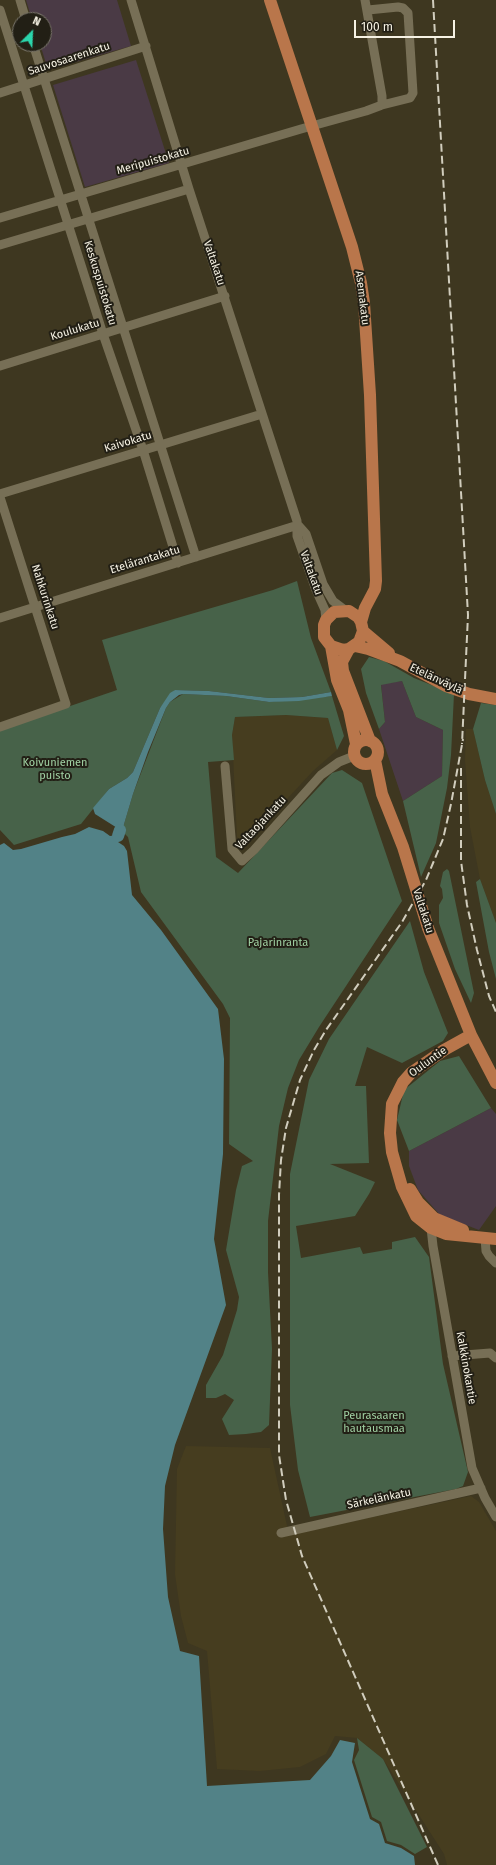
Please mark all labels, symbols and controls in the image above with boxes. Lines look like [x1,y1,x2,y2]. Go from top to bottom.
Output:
north arrow [12,12,52,52]
scale bar [356,12,457,38]
text: N [31,14,43,29]
text: 100 m [361,20,393,34]
street label: Sauvosaarenkatu [26,40,112,78]
street label: Meripuistokatu [115,144,191,178]
street label: Keskuspuistokatu [81,239,119,327]
street label: Valtakatu [200,239,228,287]
street label: Asemakatu [352,270,372,326]
street label: Koulukatu [49,316,101,344]
street label: Kaivokatu [103,429,153,455]
street label: Etelärantakatu [108,543,182,577]
street label: Valtakatu [297,549,325,597]
street label: Nahkurinkatu [28,563,62,631]
street label: Etelänväylä [408,661,464,697]
park label: Koivuniemen puisto [22,756,88,782]
street label: Valtaojankatu [233,793,289,853]
street label: Valtakatu [410,887,436,935]
park label: Pajarinranta [248,936,308,950]
street label: Ouluntie [407,1044,449,1080]
street label: Kalkkinokantie [453,1331,479,1405]
park label: Peurasaaren hautausmaa [343,1409,405,1435]
street label: Särkelänkatu [346,1486,412,1512]

